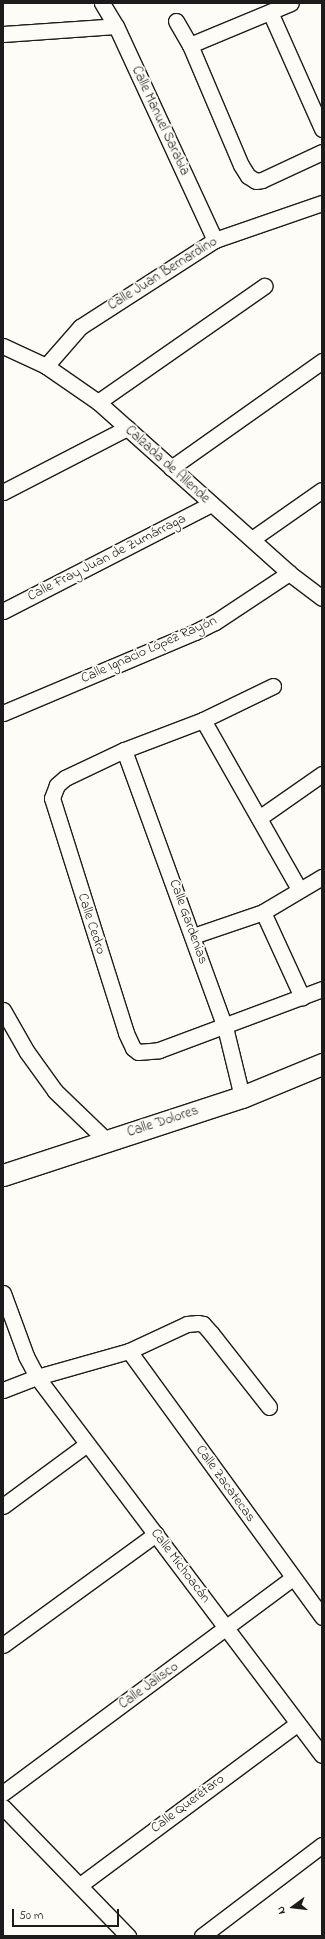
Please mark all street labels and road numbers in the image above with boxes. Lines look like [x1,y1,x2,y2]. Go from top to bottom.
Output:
street label: Calle Manuel Sarabia [127,64,193,178]
street label: Calle Juan Bernardino [105,234,221,314]
street label: Calzada de Allende [121,423,213,507]
street label: Calle Fray Juan de Zumárraga [25,511,189,605]
street label: Calle Ignacio López Rayón [79,612,219,688]
street label: Calle Gardenias [165,877,211,967]
street label: Calle Cedro [73,891,109,957]
street label: Calle Dolores [125,1103,201,1141]
street label: Calle Zacatecas [191,1442,259,1526]
street label: Calle Michoacán [147,1526,213,1606]
street label: Calle Jalisco [116,1659,182,1713]
street label: Calle Querétaro [148,1771,228,1837]

